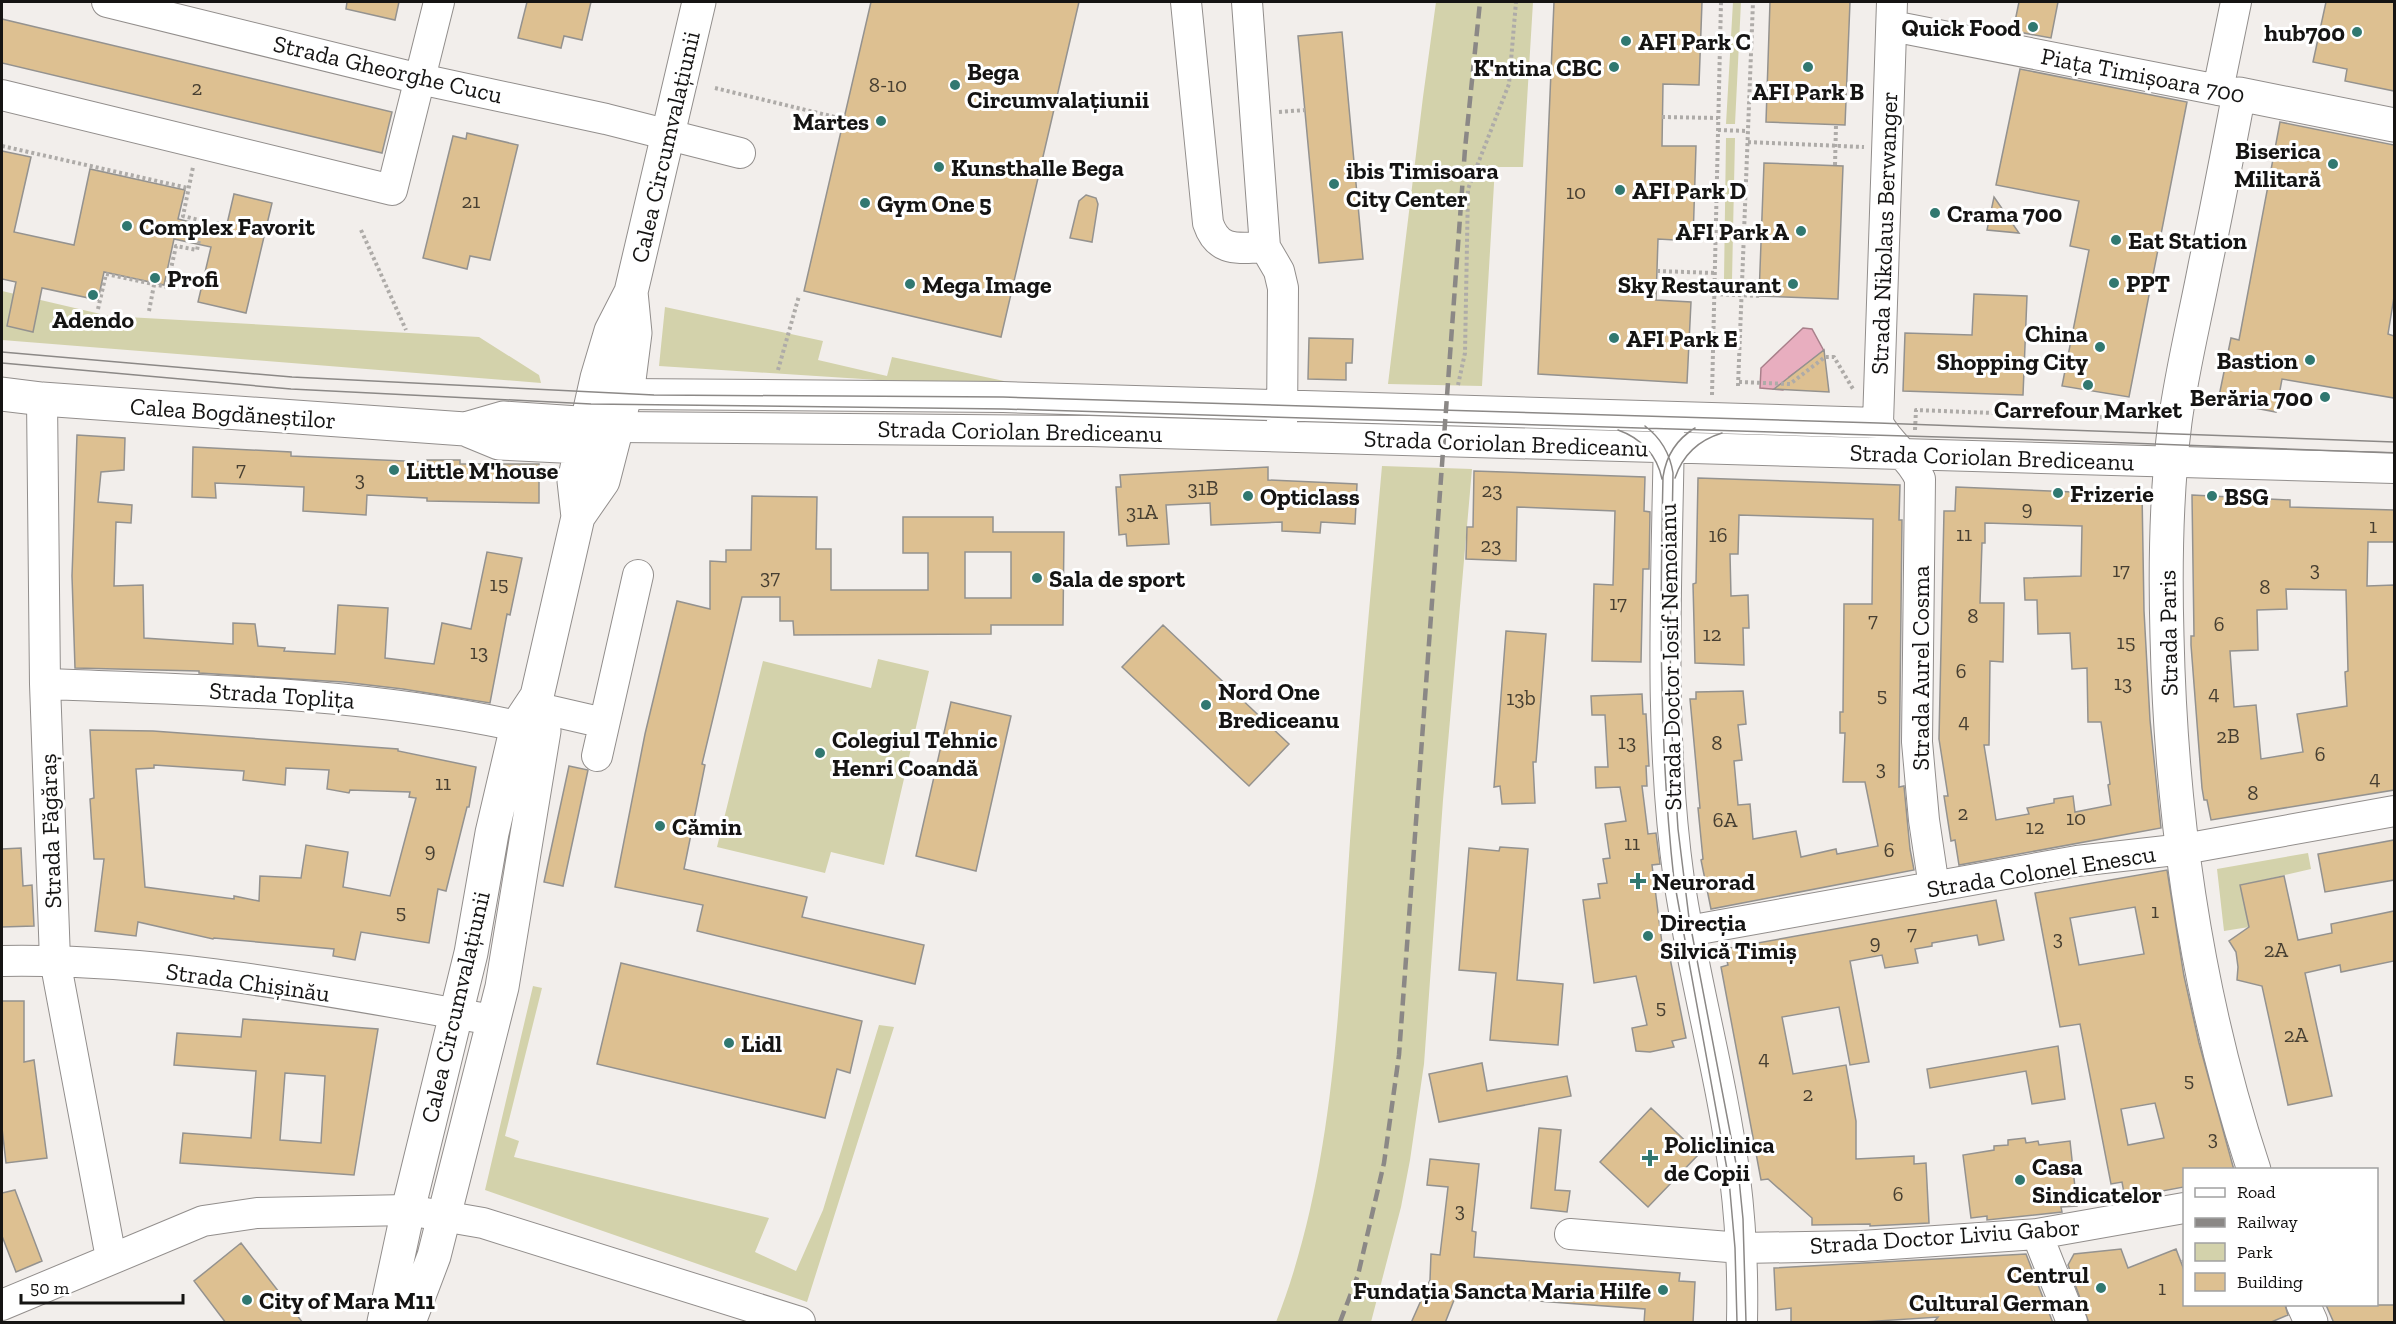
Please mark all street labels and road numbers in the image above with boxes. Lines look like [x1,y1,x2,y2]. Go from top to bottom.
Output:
street label: Calea Circumvalațiunii [624,28,706,266]
street label: Strada Gheorghe Cucu [271,29,506,110]
street label: Piața Timișoara 700 [2039,41,2247,109]
street label: Strada Nikolaus Berwanger [1865,91,1903,375]
street label: Calea Bogdăneștilor [129,391,337,435]
street label: Strada Coriolan Brediceanu [877,414,1163,448]
street label: Strada Coriolan Brediceanu [1363,424,1649,462]
street label: Strada Coriolan Brediceanu [1849,438,2135,476]
street label: Strada Doctor Iosif Nemoianu [1653,503,1687,811]
street label: Strada Aurel Cosma [1906,565,1935,771]
street label: Strada Paris [2152,570,2184,696]
street label: Strada Toplița [208,675,356,715]
street label: Strada Făgăraș [33,753,67,909]
street label: Strada Colonel Enescu [1925,839,2158,903]
street label: Calea Circumvalațiunii [414,888,496,1126]
street label: Strada Chișinău [164,956,332,1008]
street label: Strada Doctor Liviu Gabor [1809,1212,2081,1260]

